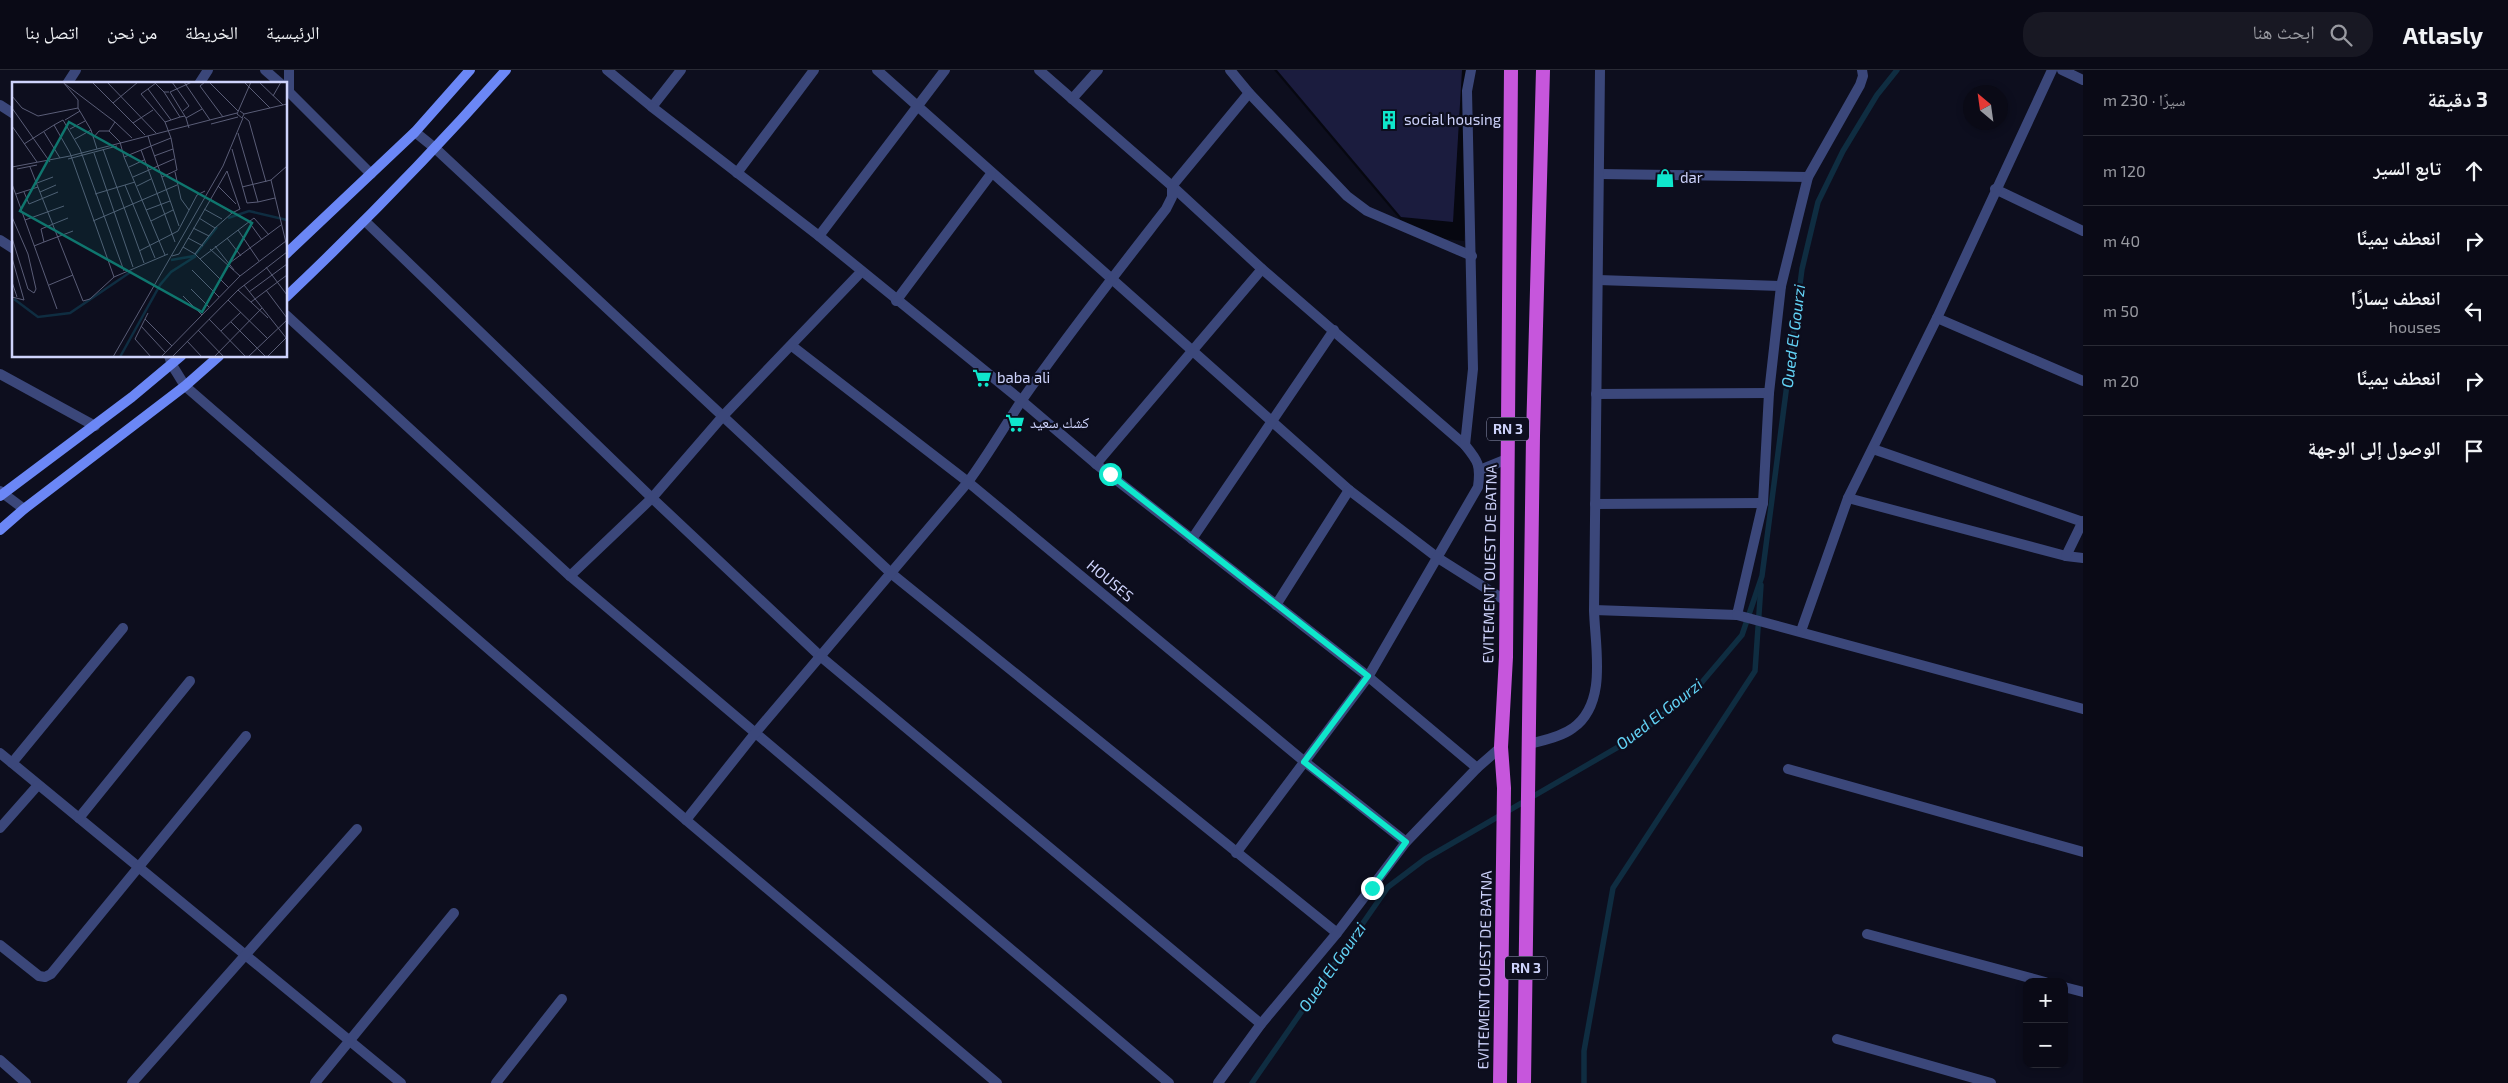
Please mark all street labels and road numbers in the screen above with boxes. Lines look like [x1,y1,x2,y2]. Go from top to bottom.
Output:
road number: RN 3 [1487,418,1529,440]
street label: EVITEMENT OUEST DE BATNA [1478,464,1500,664]
street label: HOUSES [1084,556,1138,605]
street label: EVITEMENT OUEST DE BATNA [1473,870,1495,1070]
road number: RN 3 [1505,956,1547,980]

